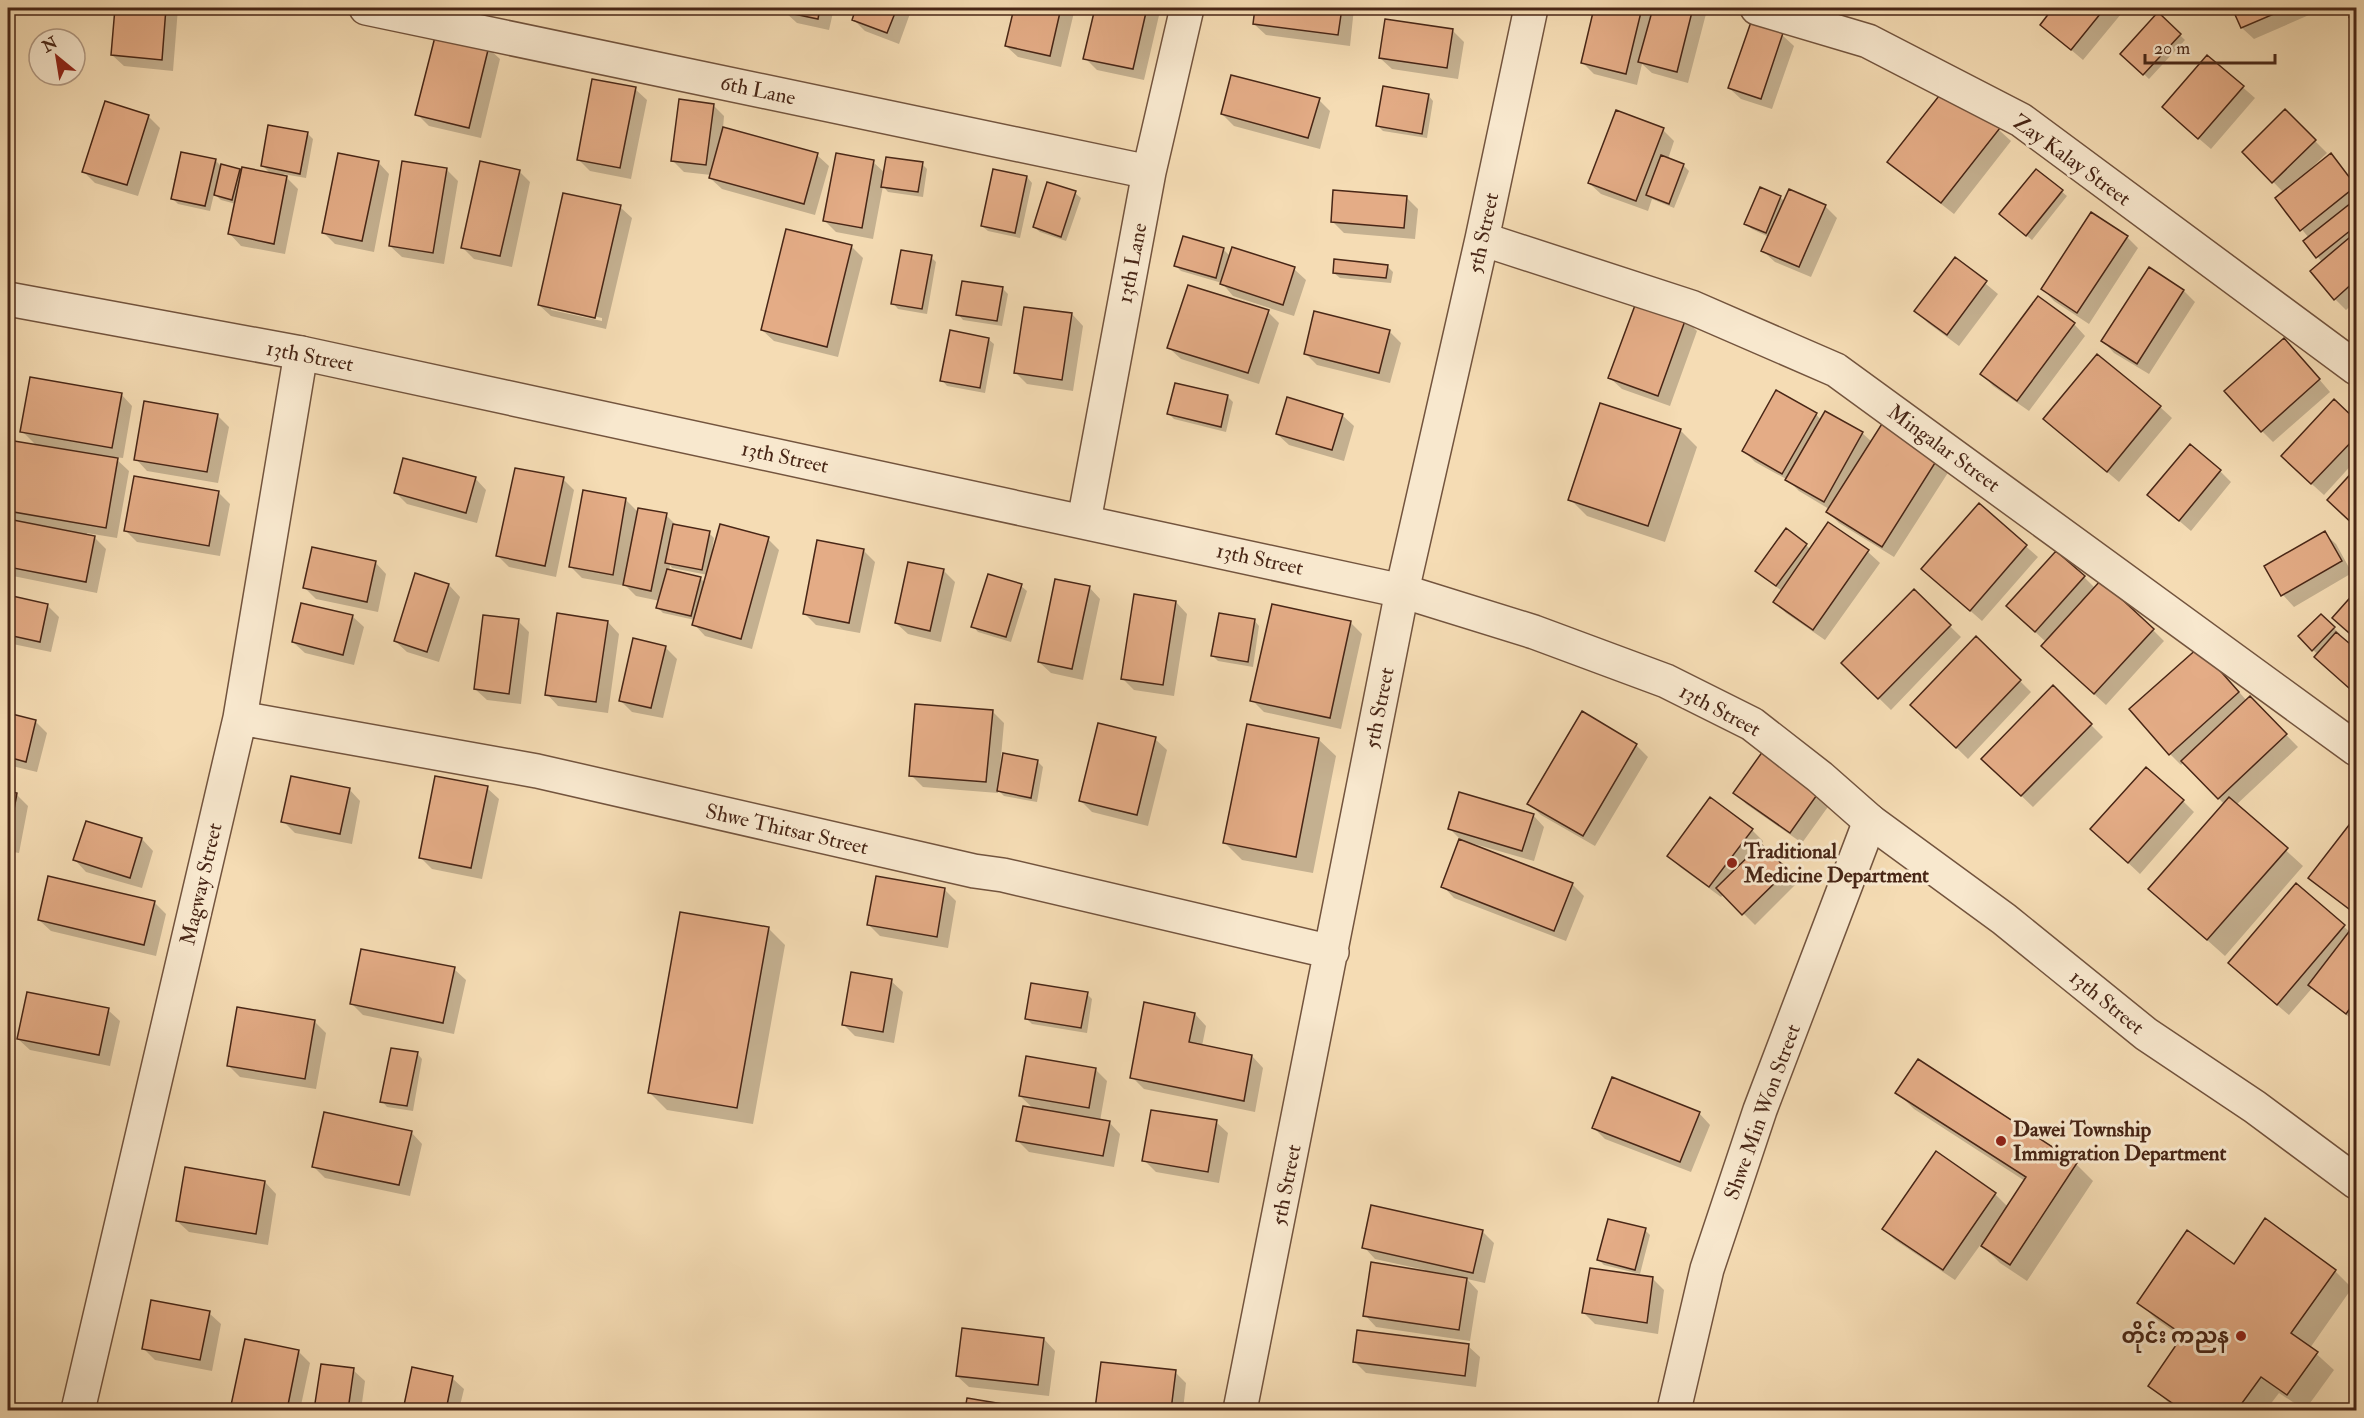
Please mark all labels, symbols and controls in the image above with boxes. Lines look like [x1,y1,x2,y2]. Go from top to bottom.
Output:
north arrow [27,27,87,87]
scale bar [2145,27,2276,65]
text: N [38,32,62,58]
text: 20 m [2154,37,2190,60]
street label: 6th Lane [718,69,798,112]
street label: Zay Kalay Street [2007,109,2136,212]
street label: 5th Street [1462,190,1505,276]
street label: 13th Lane [1111,220,1154,306]
street label: 13th Street [264,335,356,378]
street label: Mingalar Street [1882,399,2005,498]
street label: 13th Street [739,435,831,480]
street label: 13th Street [1214,537,1306,582]
street label: 5th Street [1358,665,1401,751]
street label: 13th Street [1674,678,1765,743]
street label: Shwe Thitsar Street [703,798,871,861]
street label: Magway Street [174,820,229,948]
place label: Traditional Medicine Department [1743,838,1929,889]
marker: Traditional Medicine Department [1725,856,1739,870]
street label: 13th Street [2064,964,2150,1041]
street label: Shwe Min Won Street [1718,1020,1807,1204]
place label: Dawei Township Immigration Department [2013,1116,2227,1167]
marker: Dawei Township Immigration Department [1994,1134,2008,1148]
street label: 5th Street [1265,1142,1308,1228]
place label: တိုင်း ကညန [2121,1320,2229,1353]
marker: တိုင်း ကညန [2234,1329,2248,1343]

